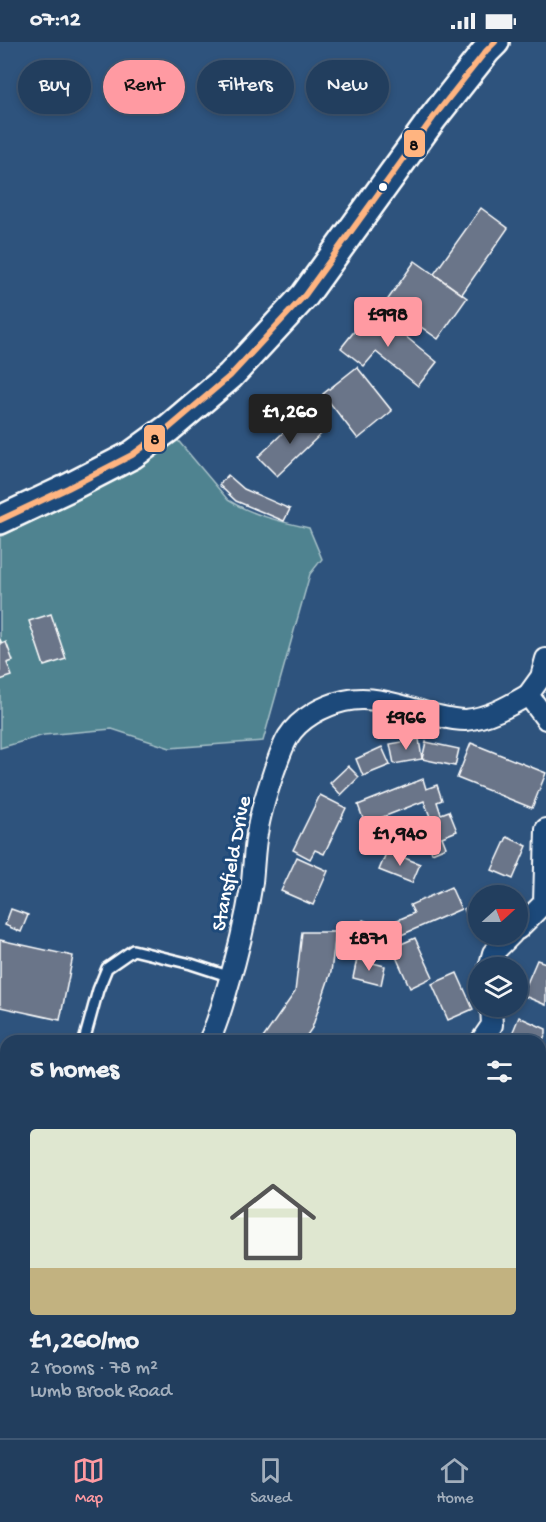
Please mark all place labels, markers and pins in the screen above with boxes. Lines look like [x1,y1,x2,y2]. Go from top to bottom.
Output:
unlabelled marker [377,181,389,193]
pin: £998 [352,297,424,348]
pin: £1,260 [241,394,339,445]
pin: £966 [370,700,442,751]
pin: £1,940 [351,816,449,867]
pin: £871 [333,921,405,972]

